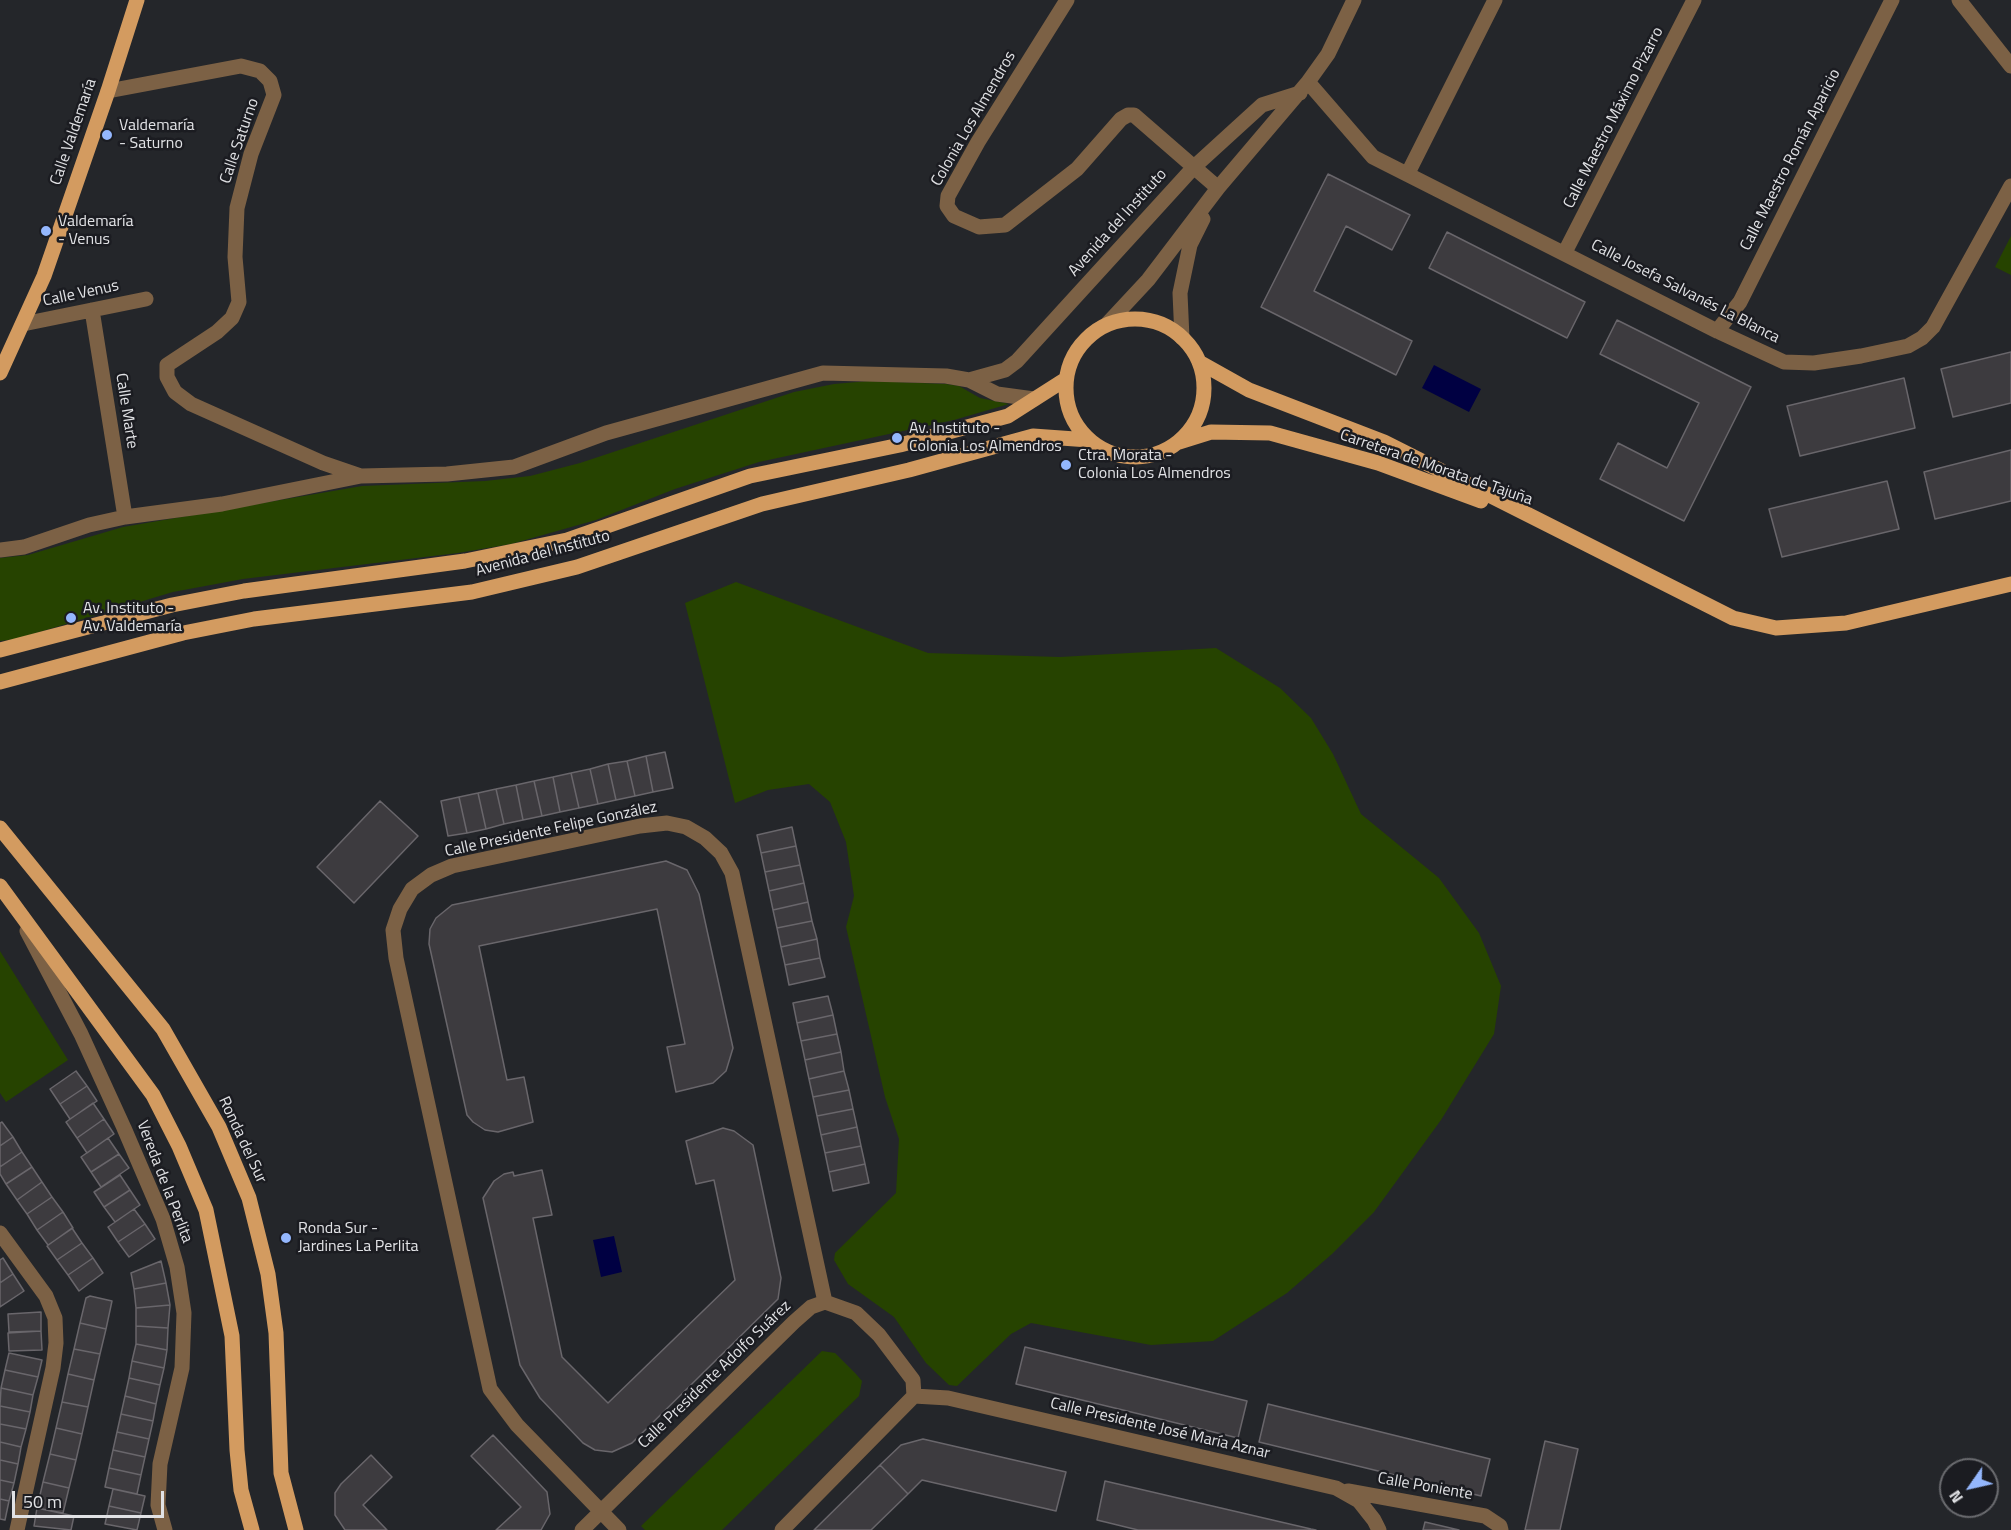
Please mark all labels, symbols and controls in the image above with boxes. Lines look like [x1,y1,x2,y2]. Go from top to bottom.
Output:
street label: Calle Maestro Máximo Pizarro [1560,24,1668,212]
street label: Colonia Los Almendros [927,48,1021,190]
street label: Calle Maestro Román Aparicio [1737,66,1845,254]
street label: Calle Valdemaría [47,76,101,188]
street label: Calle Saturno [216,96,264,186]
place label: Valdemaría - Saturno [119,116,195,154]
marker: Valdemaría - Saturno [100,128,114,142]
street label: Avenida del Instituto [1065,165,1171,281]
place label: Valdemaría - Venus [58,212,134,250]
marker: Valdemaría - Venus [39,224,53,238]
street label: Calle Josefa Salvanés La Blanca [1588,236,1782,348]
street label: Calle Venus [41,277,121,311]
street label: Calle Marte [111,372,141,450]
place label: Av. Instituto - Colonia Los Almendros [909,419,1062,457]
street label: Carretera de Morata de Tajuña [1337,426,1535,510]
marker: Av. Instituto - Colonia Los Almendros [890,431,904,445]
place label: Ctra. Morata - Colonia Los Almendros [1078,446,1231,484]
marker: Ctra. Morata - Colonia Los Almendros [1059,458,1073,472]
street label: Avenida del Instituto [474,527,612,581]
place label: Av. Instituto - Av. Valdemaría [83,599,182,637]
marker: Av. Instituto - Av. Valdemaría [64,611,78,625]
street label: Calle Presidente Felipe González [443,798,659,862]
street label: Ronda del Sur [214,1094,270,1186]
street label: Vereda de la Perlita [132,1118,196,1246]
place label: Ronda Sur - Jardines La Perlita [298,1219,419,1257]
marker: Ronda Sur - Jardines La Perlita [279,1231,293,1245]
street label: Calle Presidente Adolfo Suárez [635,1297,795,1453]
street label: Calle Presidente José María Aznar [1048,1394,1272,1464]
north arrow [1939,1458,1999,1518]
street label: Calle Poniente [1376,1469,1474,1505]
scale bar [15,1479,166,1517]
text: N [1943,1486,1969,1508]
text: 50 m [23,1488,62,1515]

